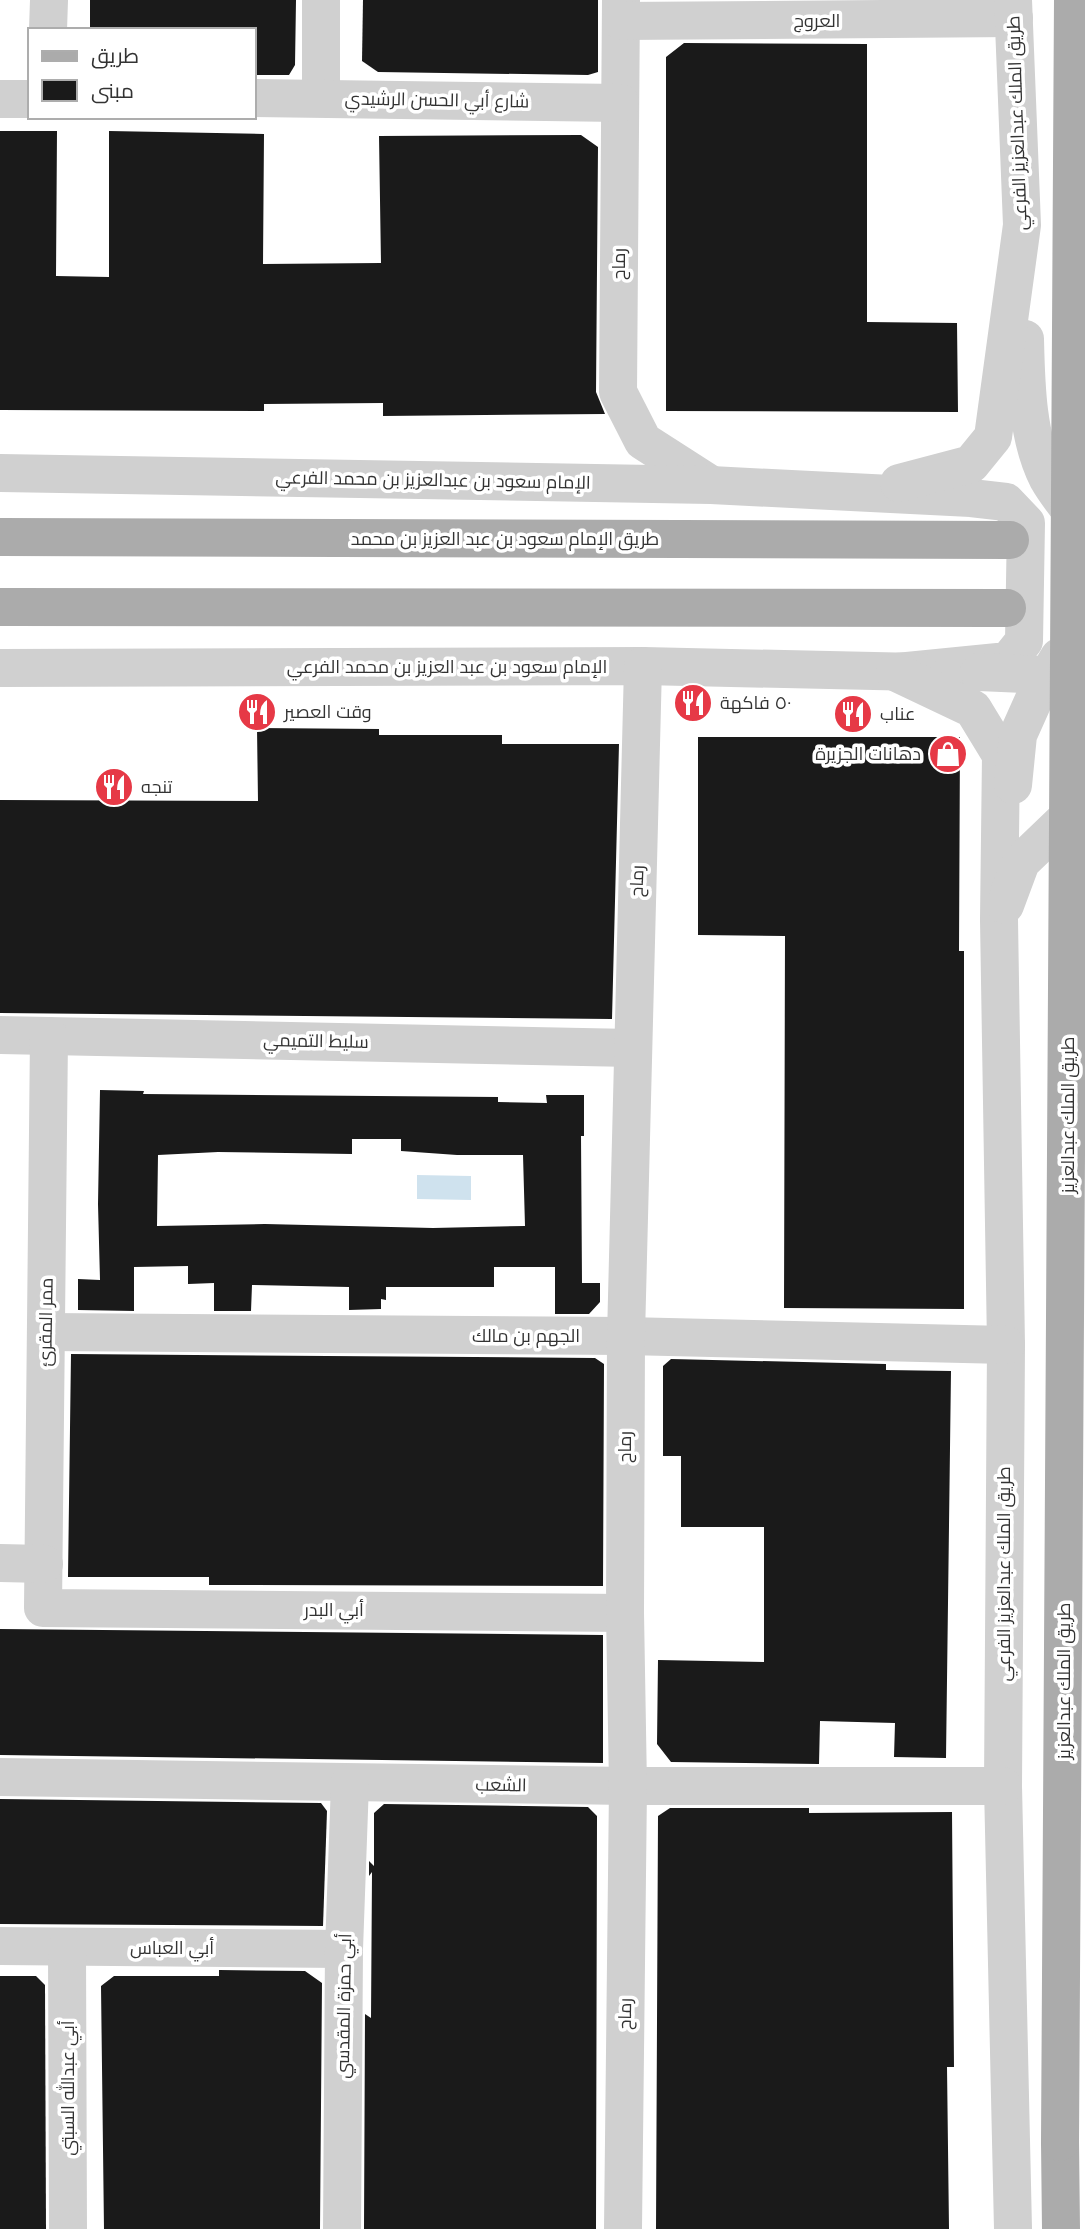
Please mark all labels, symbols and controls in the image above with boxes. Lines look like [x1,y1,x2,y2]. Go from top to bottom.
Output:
street label: العروج [794,9,840,33]
street label: طريق الملك عبدالعزيز الفرعي [1001,15,1035,231]
legend [28,28,256,119]
text: طريق [91,42,139,69]
text: مبنى [91,77,134,104]
street label: شارع أبي الحسن الرشيدي [344,86,530,116]
street label: رماح [607,248,631,280]
street label: الإمام سعود بن عبدالعزيز بن محمد الفرعي [275,465,591,497]
street label: طريق الإمام سعود بن عبد العزيز بن محمد [351,527,659,551]
street label: الإمام سعود بن عبد العزيز بن محمد الفرعي [287,655,607,681]
restaurant icon: ٥٠ فاكهة [672,682,714,724]
restaurant icon: وقت العصير [236,691,278,733]
place label: ٥٠ فاكهة [720,691,791,714]
restaurant icon: عناب [832,693,874,735]
place label: وقت العصير [283,700,372,723]
place label: عناب [880,702,915,725]
shop icon: دهانات الجزيرة [927,733,969,775]
place label: دهانات الجزيرة [815,742,921,765]
restaurant icon: تنجه [93,766,135,808]
place label: تنجه [141,775,173,798]
street label: رماح [624,865,650,897]
street label: سليط التميمي [263,1028,369,1056]
street label: طريق الملك عبدالعزيز [1056,1037,1080,1195]
street label: ممر المقرئ [33,1277,58,1367]
street label: الجهم بن مالك [472,1324,580,1348]
street label: رماح [613,1431,637,1463]
street label: طريق الملك عبدالعزيز الفرعي [992,1466,1018,1682]
street label: أبي البدر [303,1598,364,1624]
street label: طريق الملك عبدالعزيز [1052,1603,1076,1761]
street label: الشعب [475,1773,527,1796]
street label: أبي حمزة المقدسي [331,1933,359,2079]
street label: أبي العباس [130,1936,214,1962]
street label: رماح [613,1998,637,2030]
street label: أبي عبدالله السبتي [56,2020,82,2156]

